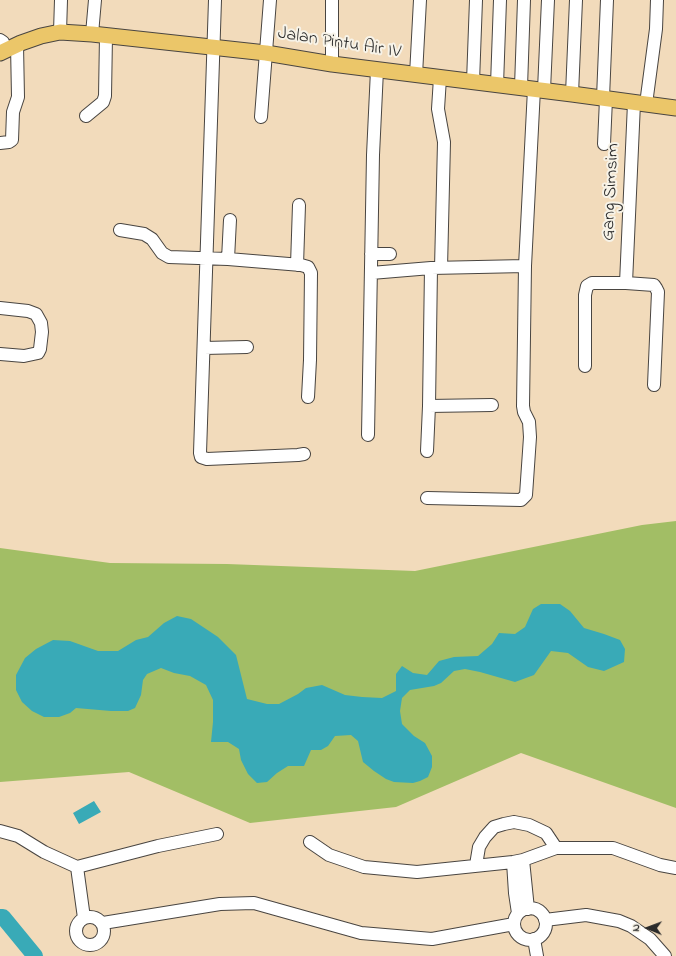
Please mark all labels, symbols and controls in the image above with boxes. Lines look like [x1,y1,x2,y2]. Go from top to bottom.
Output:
street label: Jalan Pintu Air IV [276,24,402,64]
street label: Gang Simsim [599,143,625,241]
north arrow [628,908,668,948]
text: N [628,924,644,932]

